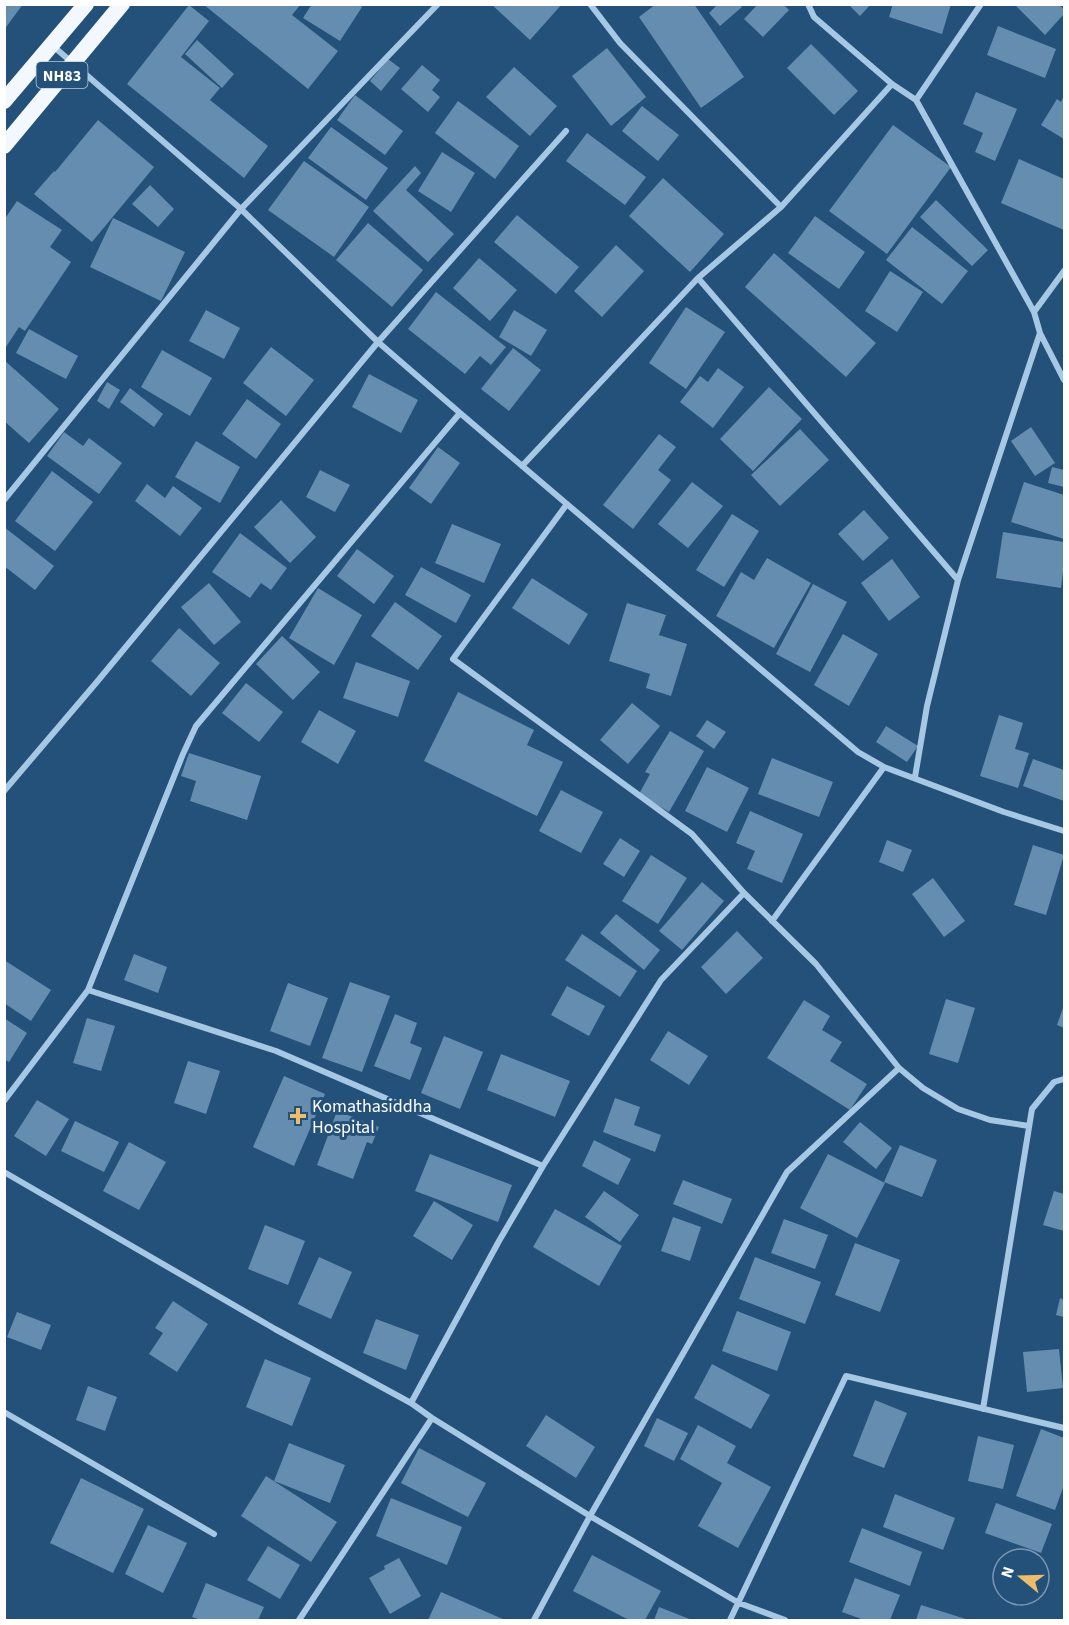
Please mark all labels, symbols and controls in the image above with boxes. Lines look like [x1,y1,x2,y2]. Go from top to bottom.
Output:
road number: NH83 [36,62,88,88]
place label: Komathasiddha Hospital [312,1094,432,1140]
marker: Komathasiddha Hospital [289,1107,307,1125]
north arrow [991,1547,1051,1607]
text: N [996,1564,1020,1581]

